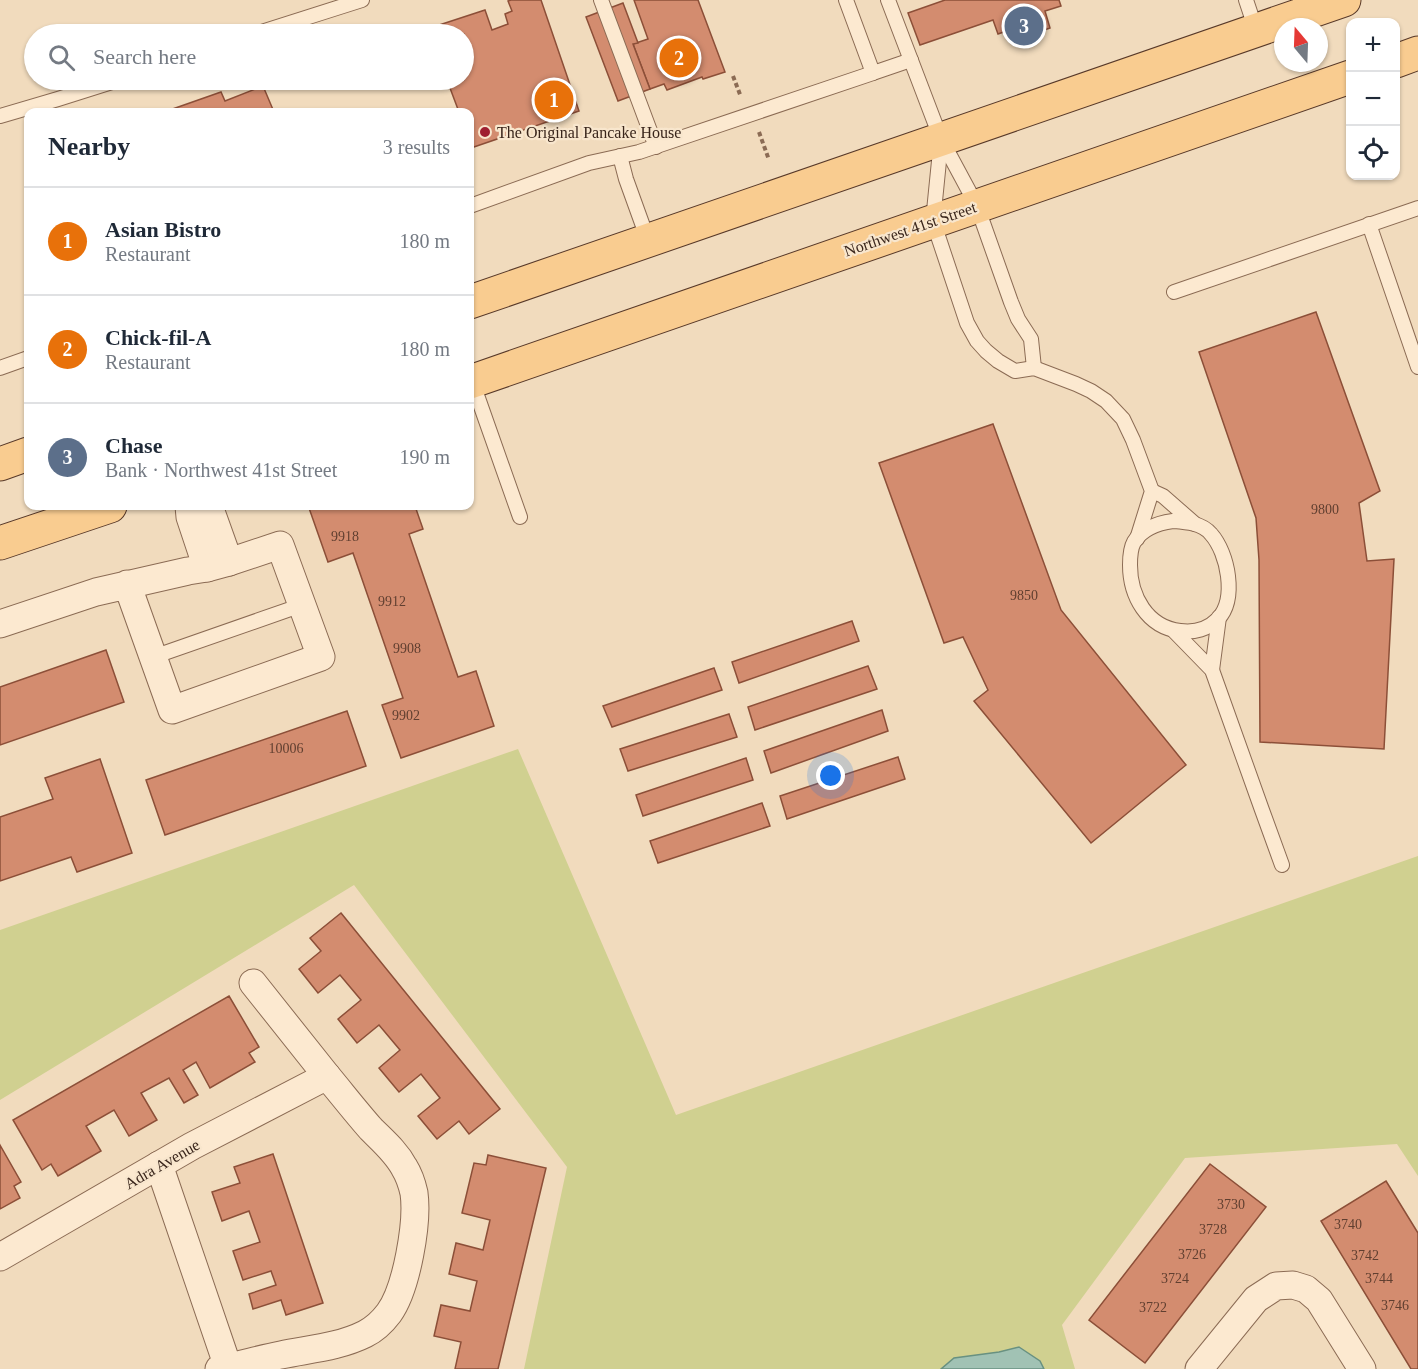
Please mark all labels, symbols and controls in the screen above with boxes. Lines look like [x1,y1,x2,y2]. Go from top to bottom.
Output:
pin: 3 [1004,3,1044,48]
north arrow [1274,18,1328,72]
map controls [1346,18,1400,180]
button: + [1346,18,1400,72]
search box [24,24,474,90]
pin: 2 [660,36,698,80]
icon: search [45,41,78,74]
text: Search here [93,44,196,69]
button: − [1346,72,1400,126]
pin: 1 [534,78,574,122]
place label: The Original Pancake House [497,124,681,142]
marker: The Original Pancake House [478,125,492,139]
button: locate [1346,126,1400,180]
text: Nearby [48,132,130,161]
text: 3 results [383,136,450,158]
street label: Northwest 41st Street [842,198,979,260]
text: Asian Bistro [105,217,221,242]
text: 1 [63,230,73,252]
text: 180 m [399,230,450,252]
text: Restaurant [105,243,191,265]
text: Chick-fil-A [105,325,211,350]
text: 2 [63,338,73,360]
text: 180 m [399,338,450,360]
text: Restaurant [105,351,191,373]
text: Chase [105,433,162,458]
text: 3 [63,446,73,468]
text: 190 m [399,446,450,468]
text: Bank · Northwest 41st Street [105,459,337,481]
house number: 9800 [1311,502,1339,517]
house number: 9918 [331,529,359,544]
house number: 9850 [1010,588,1038,603]
house number: 9912 [378,594,406,609]
house number: 9908 [393,641,421,656]
house number: 9902 [392,708,420,723]
house number: 10006 [269,741,304,756]
your location [816,761,845,790]
street label: Adra Avenue [122,1136,202,1192]
house number: 3730 [1217,1197,1245,1212]
house number: 3740 [1334,1217,1362,1232]
house number: 3728 [1199,1222,1227,1237]
house number: 3726 [1178,1247,1206,1262]
house number: 3742 [1351,1248,1379,1263]
house number: 3724 [1161,1271,1189,1286]
house number: 3744 [1365,1271,1393,1286]
house number: 3746 [1381,1298,1409,1313]
house number: 3722 [1139,1300,1167,1315]

